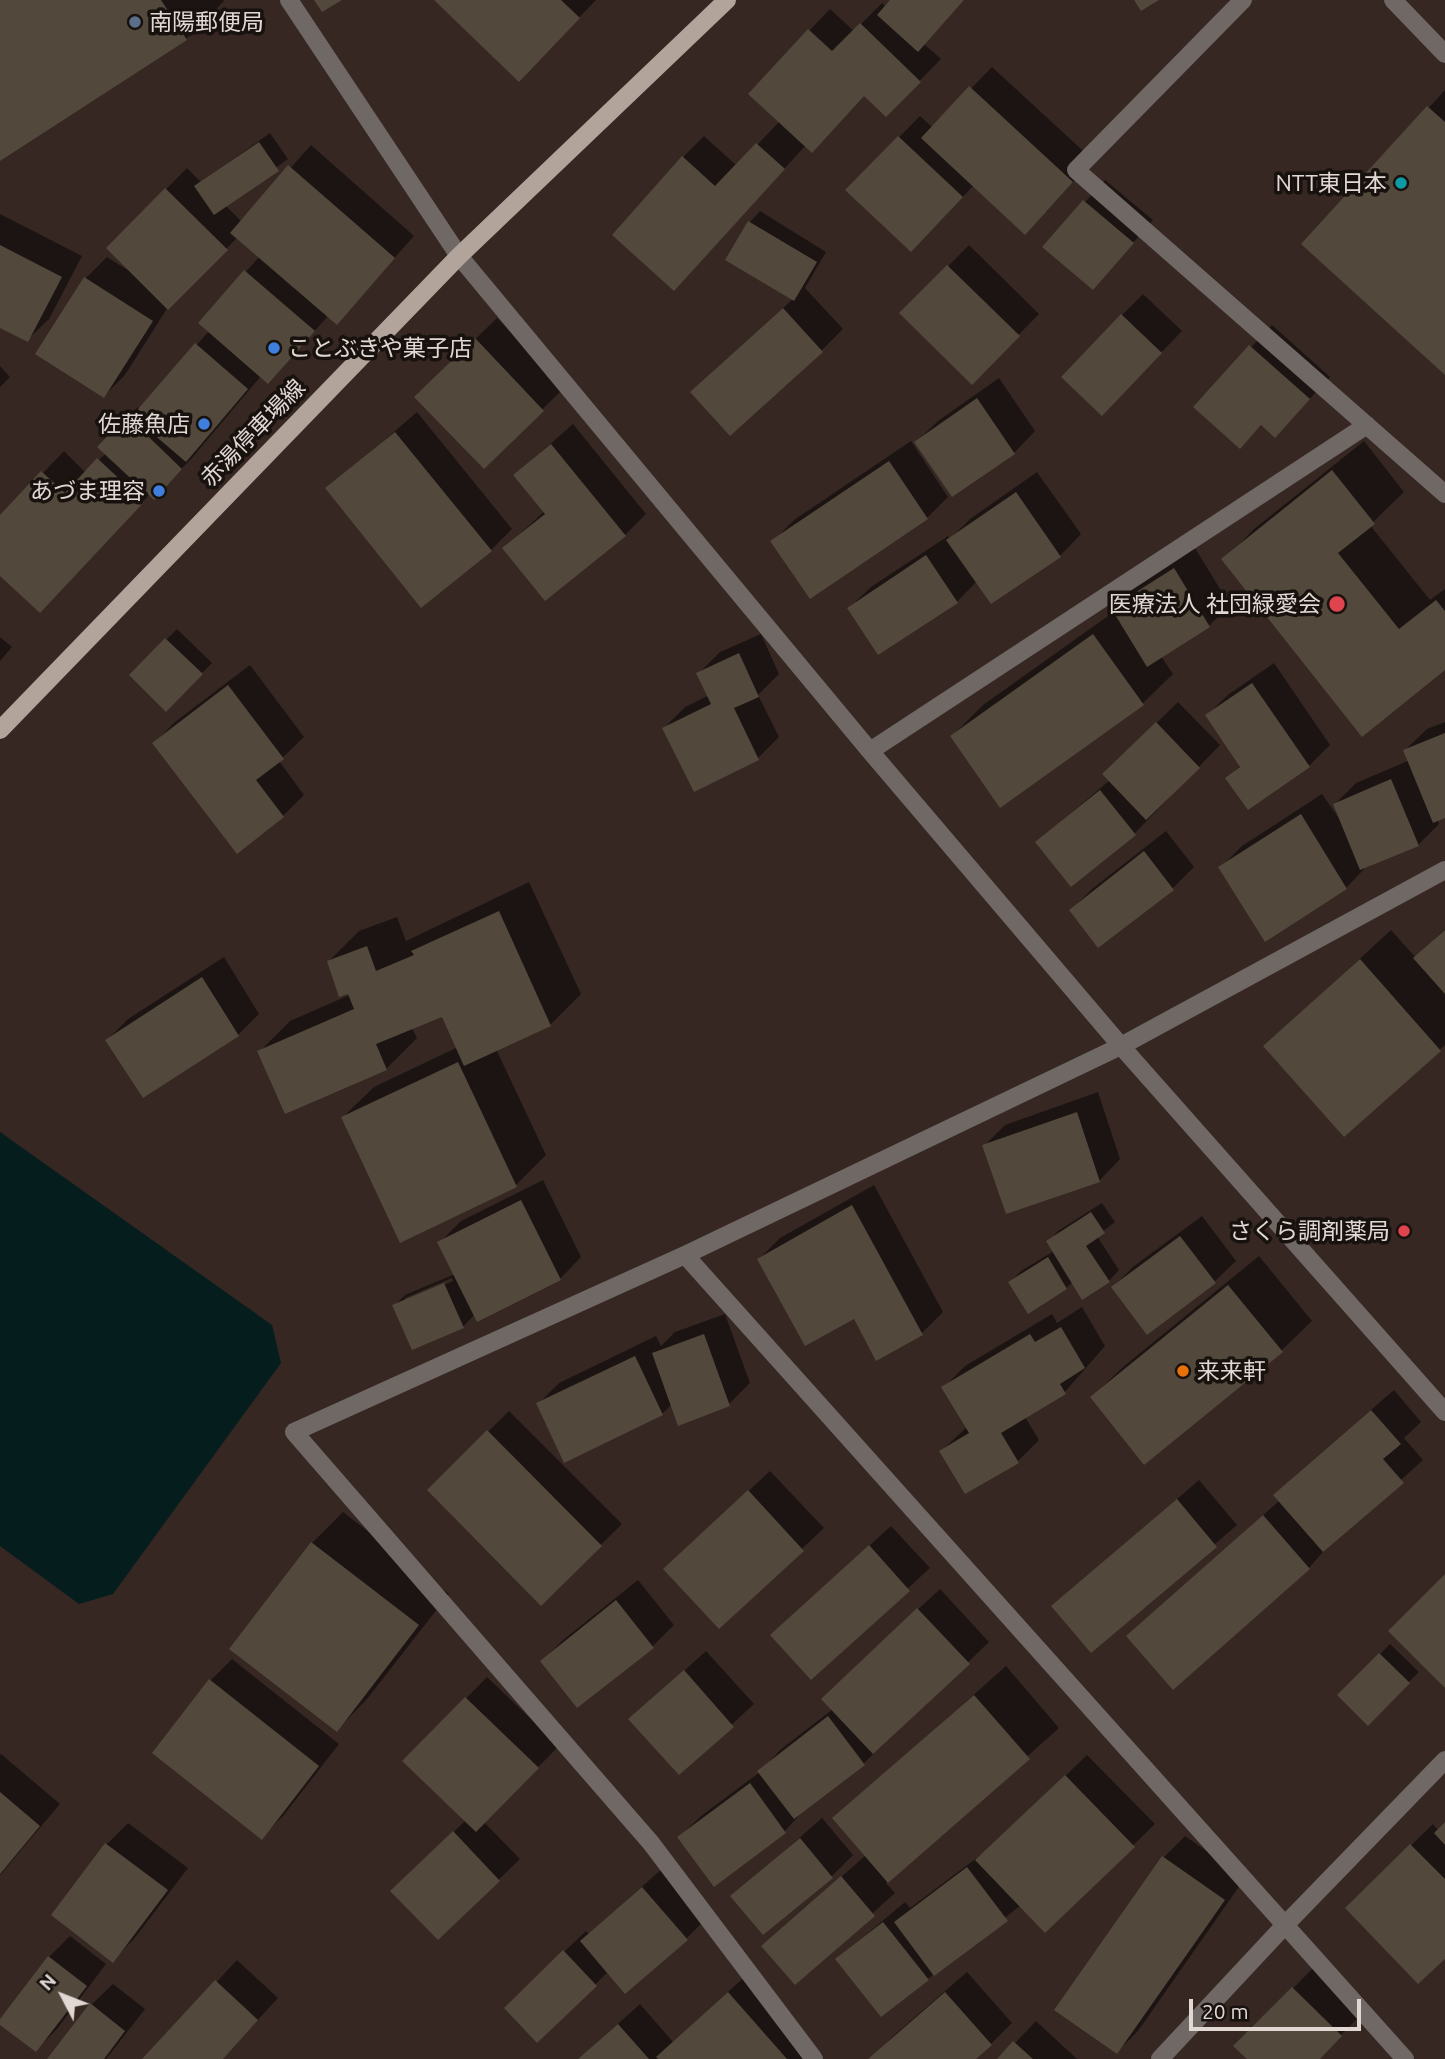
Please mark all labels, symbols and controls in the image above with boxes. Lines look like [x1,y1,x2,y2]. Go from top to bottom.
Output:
place label: 南陽郵便局 [149,8,264,36]
marker: 南陽郵便局 [127,14,143,30]
place label: NTT東日本 [1275,169,1387,197]
marker: NTT東日本 [1393,175,1409,191]
place label: ことぶきや菓子店 [288,334,472,362]
marker: ことぶきや菓子店 [266,340,282,356]
street label: 赤湯停車場線 [195,374,311,492]
place label: 佐藤魚店 [98,410,190,438]
marker: 佐藤魚店 [196,416,212,432]
place label: あづま理容 [30,477,145,505]
marker: あづま理容 [151,483,167,499]
place label: 医療法人 社団緑愛会 [1109,590,1321,618]
marker: 医療法人 社団緑愛会 [1327,594,1347,614]
place label: さくら調剤薬局 [1229,1217,1390,1245]
marker: さくら調剤薬局 [1396,1223,1412,1239]
place label: 来来軒 [1197,1357,1266,1385]
marker: 来来軒 [1175,1363,1191,1379]
north arrow [28,1961,98,2031]
text: N [34,1969,60,1995]
scale bar [1193,1986,1364,2030]
text: 20 m [1202,1999,1249,2023]

